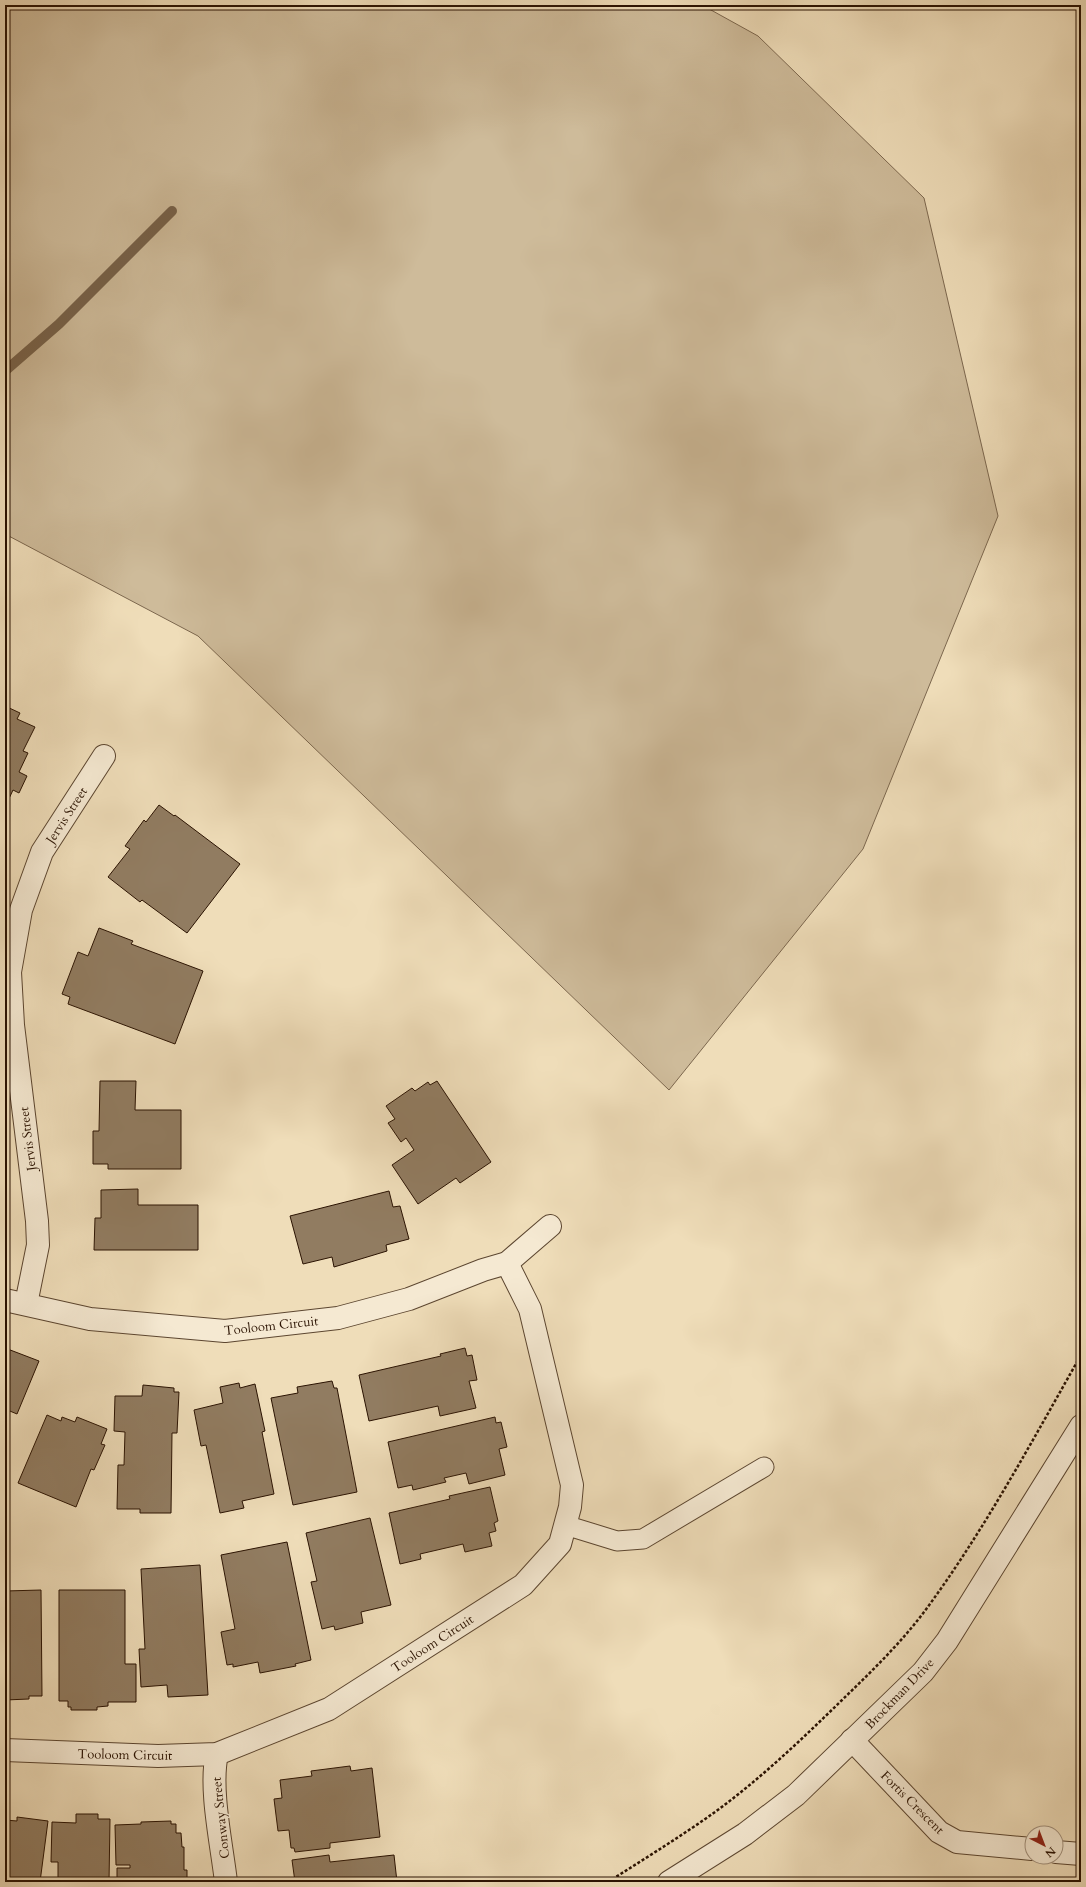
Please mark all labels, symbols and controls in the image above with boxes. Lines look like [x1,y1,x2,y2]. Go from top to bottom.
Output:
street label: Jervis Street [41,784,92,849]
street label: Jervis Street [15,1106,41,1174]
street label: Tooloom Circuit [223,1312,319,1340]
street label: Tooloom Circuit [388,1611,477,1677]
street label: Brockman Drive [861,1654,938,1733]
street label: Tooloom Circuit [78,1745,172,1765]
street label: Fortis Crescent [877,1767,948,1838]
street label: Conway Street [208,1776,234,1860]
north arrow [1024,1825,1064,1865]
text: N [1041,1843,1059,1861]

